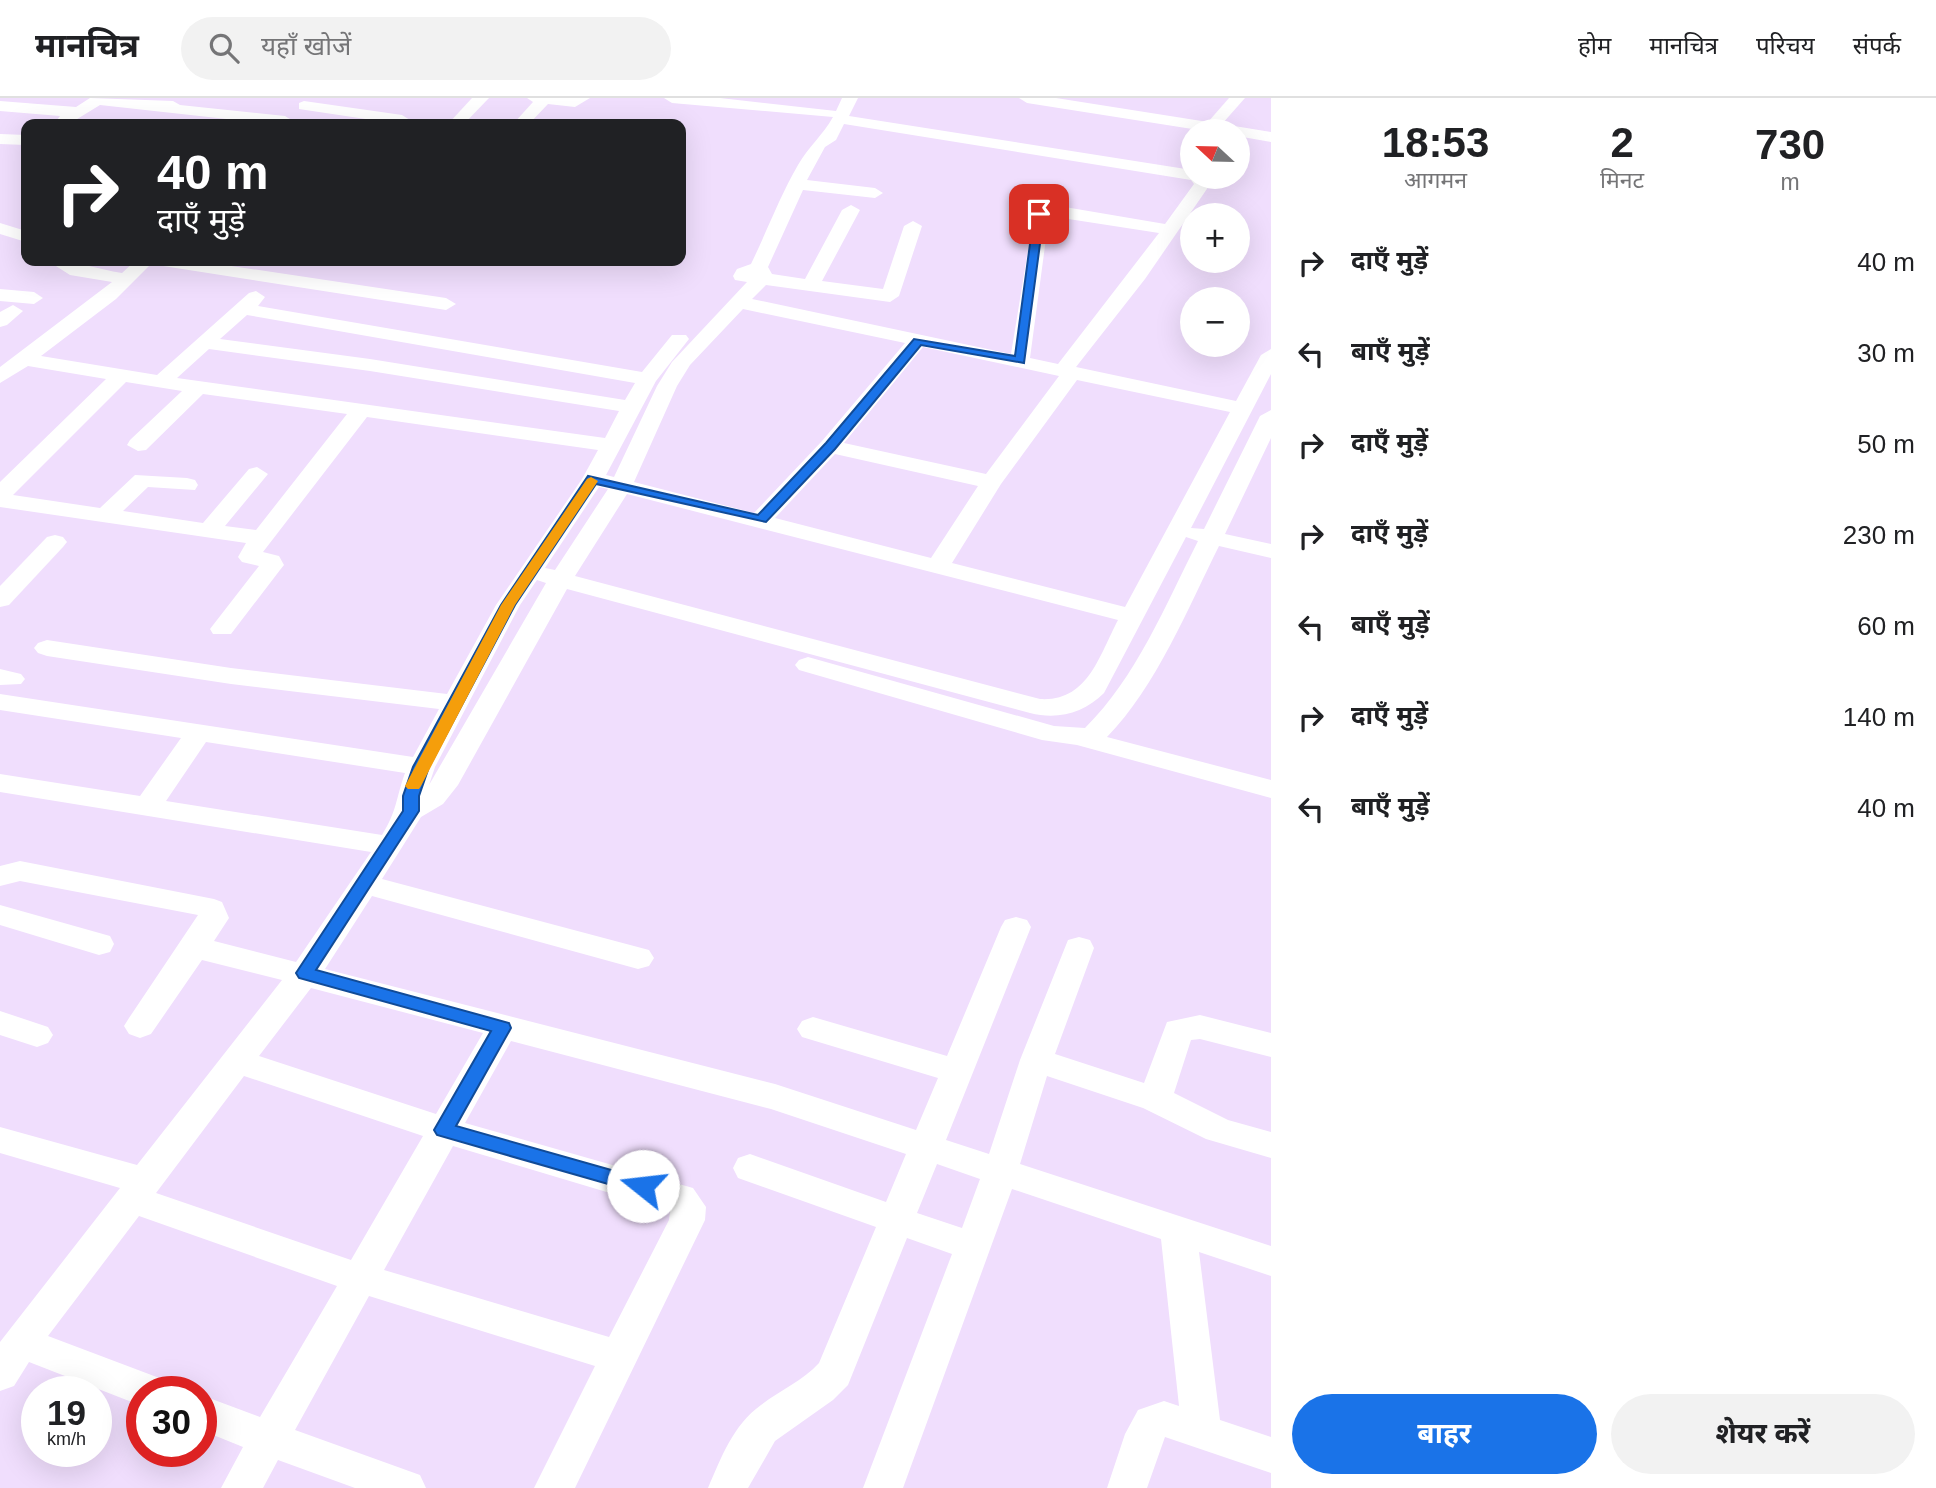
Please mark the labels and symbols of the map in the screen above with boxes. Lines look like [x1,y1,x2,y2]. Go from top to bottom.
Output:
north arrow [1180,119,1250,189]
pin [1009,184,1069,244]
position arrow [606,1149,680,1223]
speed limit sign: 30 [126,1376,217,1467]

